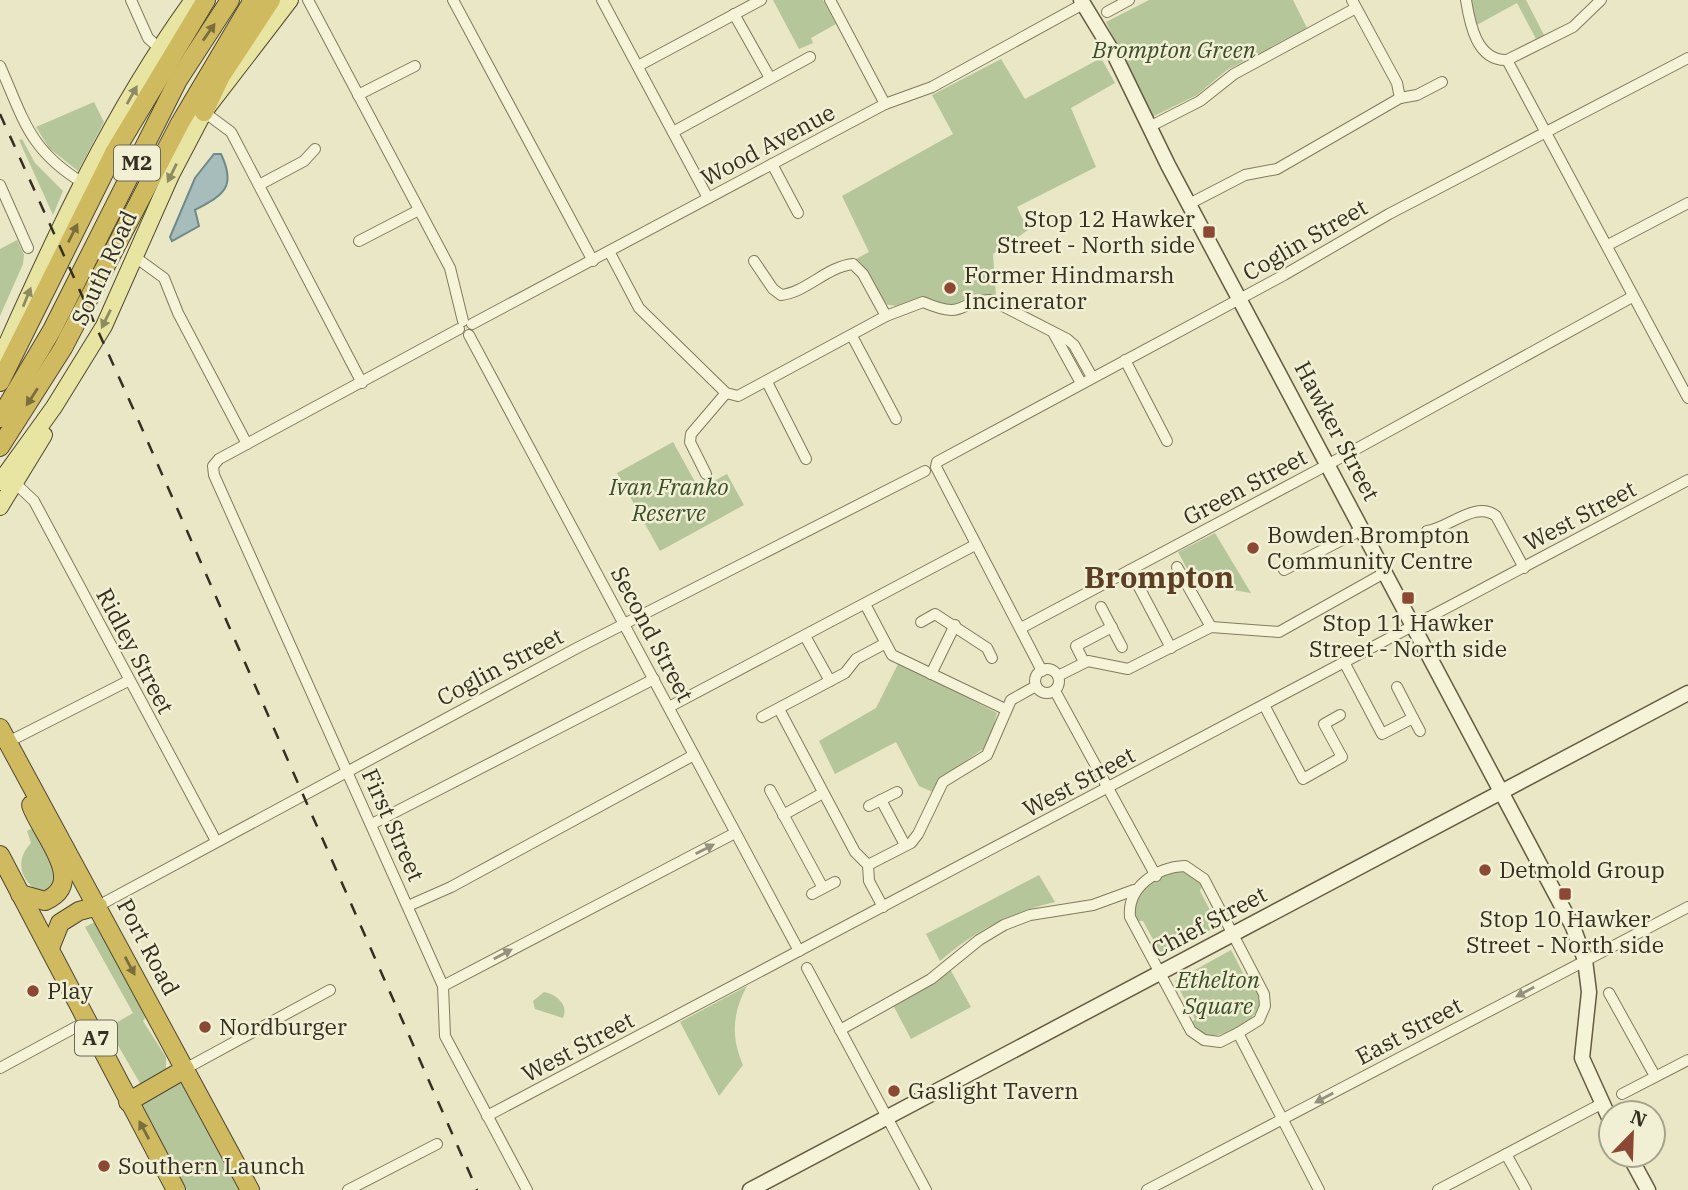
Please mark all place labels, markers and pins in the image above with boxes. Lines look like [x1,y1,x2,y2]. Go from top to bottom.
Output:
place label: Stop 12 Hawker Street - North side [997,203,1195,259]
marker: Stop 12 Hawker Street - North side [1201,224,1217,240]
place label: Former Hindmarsh Incinerator [964,259,1175,315]
marker: Former Hindmarsh Incinerator [942,280,958,296]
place label: Bowden Brompton Community Centre [1267,519,1473,575]
marker: Bowden Brompton Community Centre [1245,540,1261,556]
marker: Stop 11 Hawker Street - North side [1400,590,1416,606]
place label: Stop 11 Hawker Street - North side [1309,607,1507,663]
place label: Detmold Group [1499,854,1665,884]
marker: Detmold Group [1477,862,1493,878]
marker: Stop 10 Hawker Street - North side [1557,886,1573,902]
place label: Stop 10 Hawker Street - North side [1466,903,1664,959]
place label: Play [47,975,94,1005]
marker: Play [25,983,41,999]
place label: Nordburger [219,1011,347,1041]
marker: Nordburger [197,1019,213,1035]
place label: Gaslight Tavern [908,1075,1079,1105]
marker: Gaslight Tavern [886,1083,902,1099]
place label: Southern Launch [118,1150,305,1180]
marker: Southern Launch [96,1158,112,1174]

